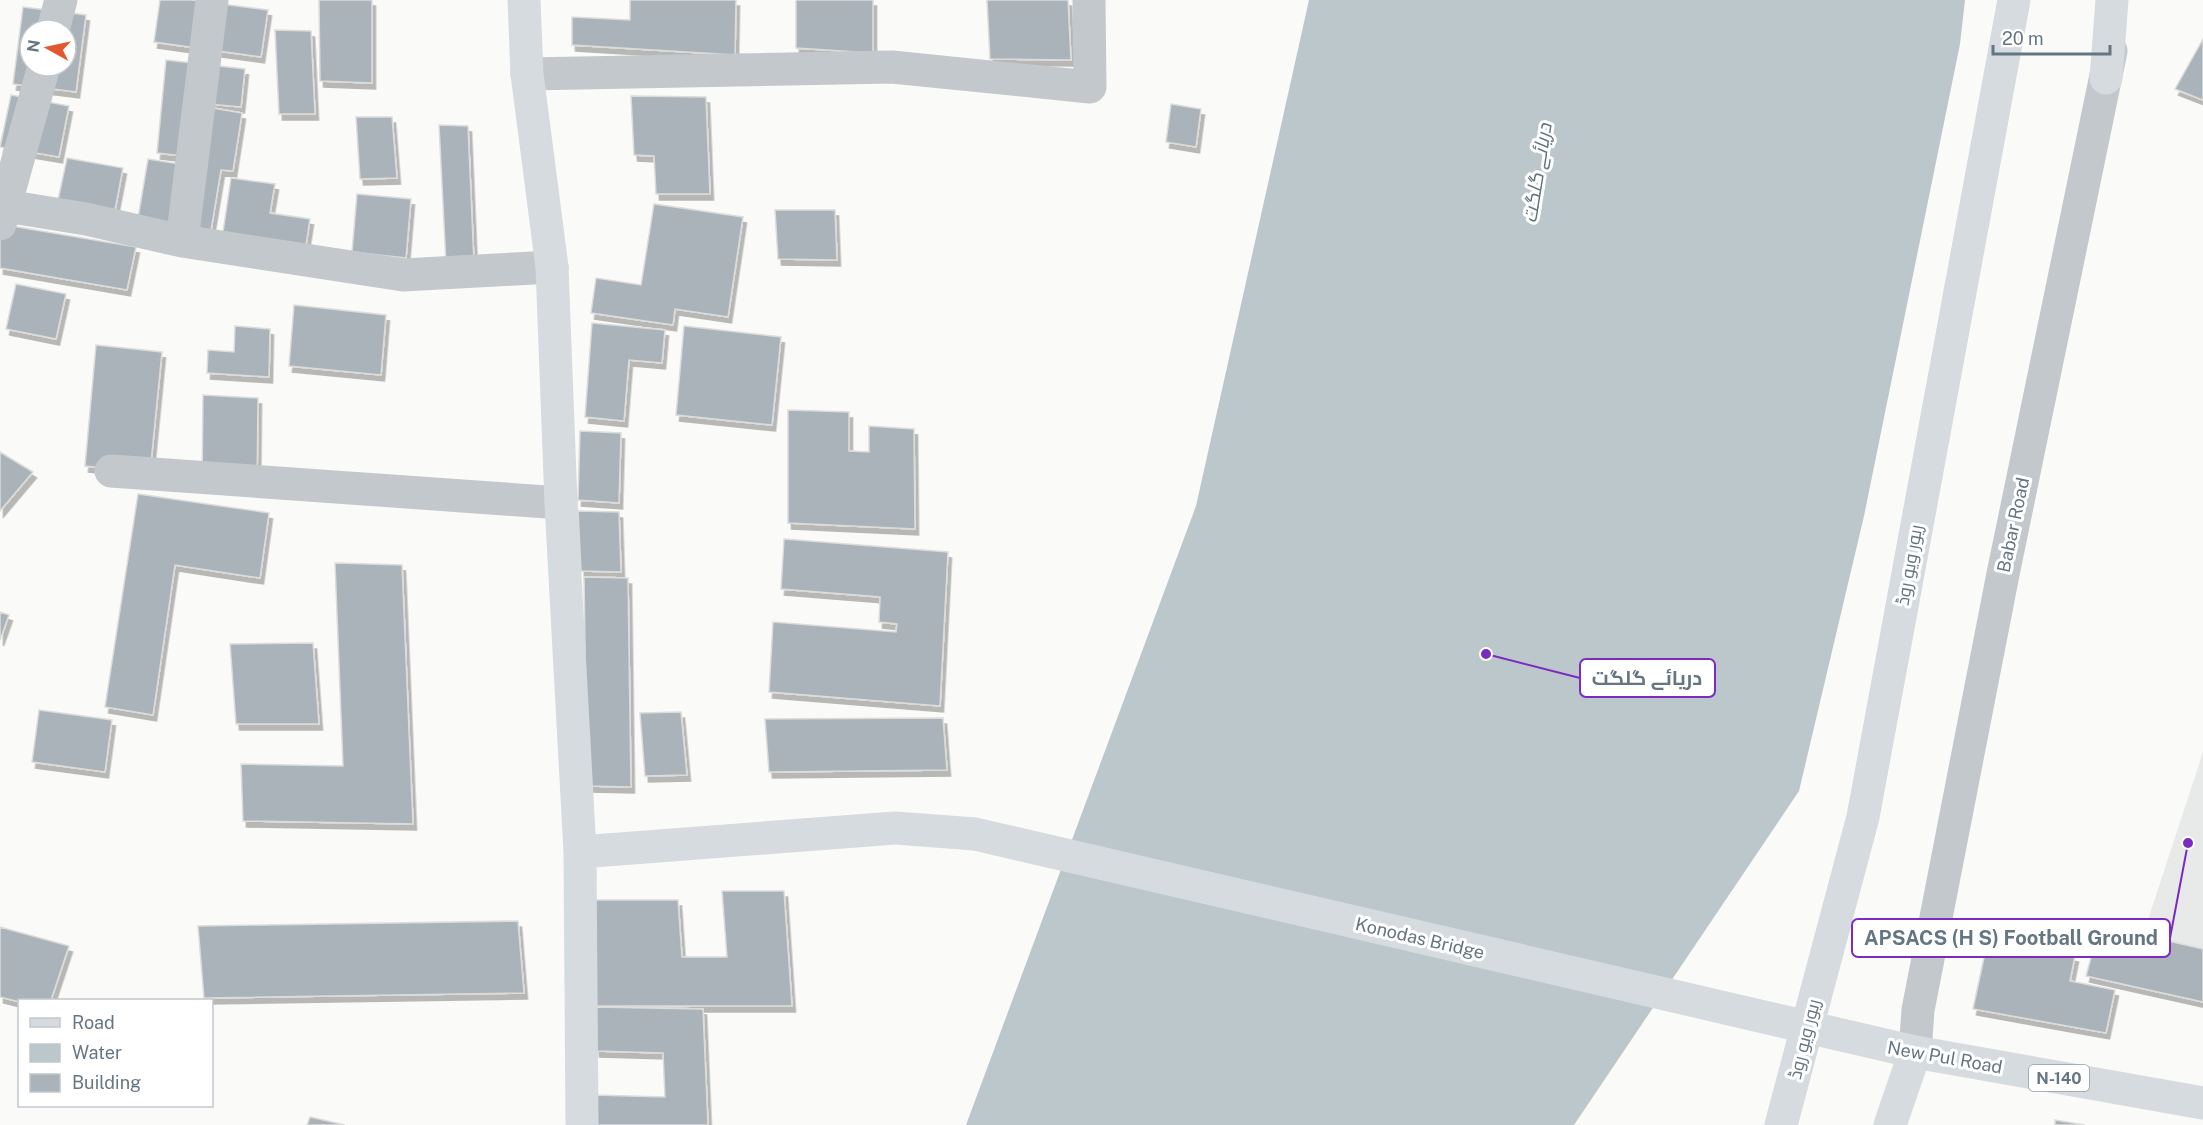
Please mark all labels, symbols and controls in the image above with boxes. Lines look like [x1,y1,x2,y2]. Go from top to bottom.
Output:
north arrow [18,18,78,78]
scale bar [1993,18,2110,56]
text: 20 m [2002,28,2044,49]
text: N [23,38,44,54]
water label: دریائے گلگت [1517,120,1557,225]
street label: Babar Road [1993,476,2033,574]
street label: ریور ویو روڈ [1892,523,1927,607]
callout: دریائے گلگت [1580,659,1715,697]
text: دریائے گلگت [1592,666,1702,690]
street label: Konodas Bridge [1353,913,1487,963]
callout: APSACS (H S) Football Ground [1852,919,2170,957]
text: APSACS (H S) Football Ground [1864,926,2158,950]
street label: ریور ویو روڈ [1784,997,1825,1081]
legend [18,999,213,1107]
text: Road [72,1012,115,1033]
street label: New Pul Road [1886,1037,2004,1077]
text: Water [72,1042,122,1063]
road number: N-140 [2029,1065,2089,1091]
text: Building [72,1072,141,1093]

